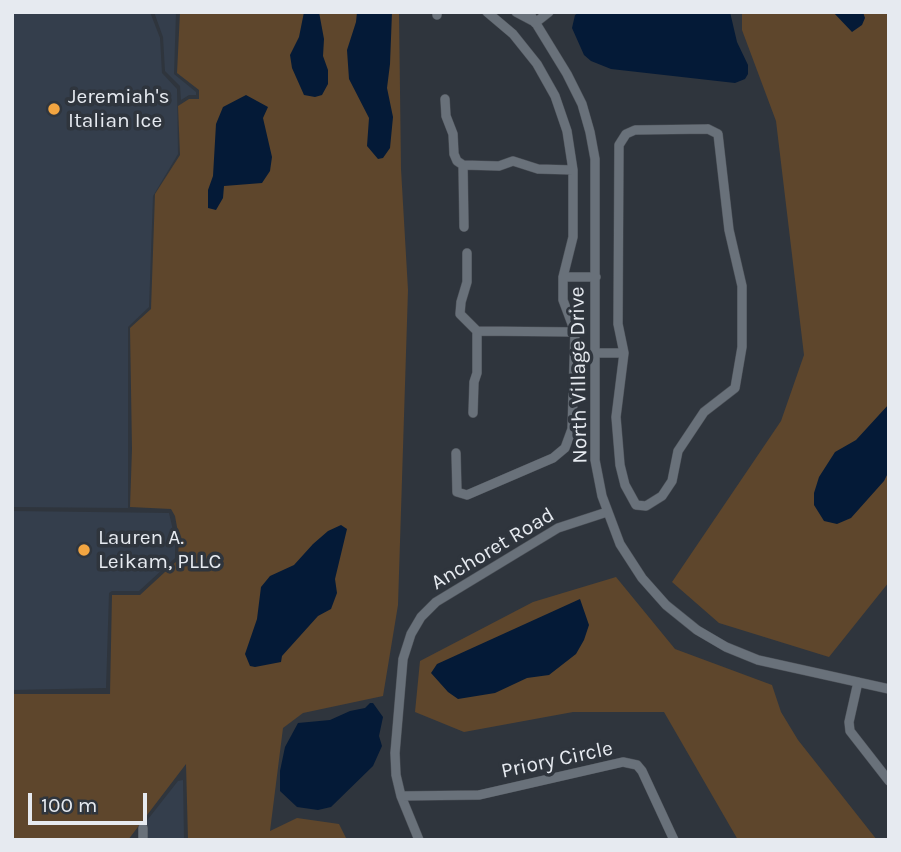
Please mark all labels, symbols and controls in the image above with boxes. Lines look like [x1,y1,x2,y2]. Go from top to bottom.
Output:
place label: Jeremiah's Italian Ice [68,84,170,134]
marker: Jeremiah's Italian Ice [46,101,62,117]
street label: North Village Drive [565,286,593,464]
street label: Anchoret Road [427,502,559,596]
place label: Lauren A. Leikam, PLLC [98,525,221,575]
marker: Lauren A. Leikam, PLLC [76,542,92,558]
street label: Priory Circle [499,736,615,784]
scale bar [32,778,150,822]
text: 100 m [41,793,98,817]

